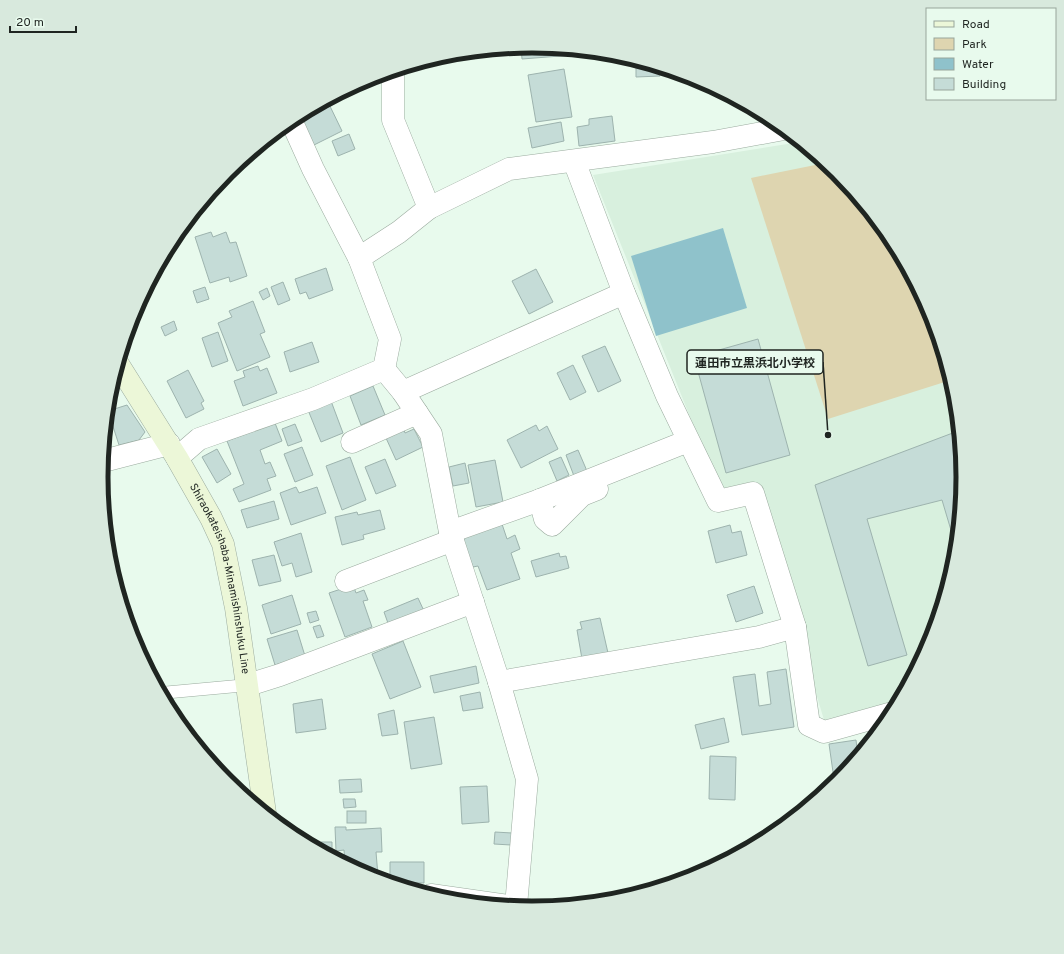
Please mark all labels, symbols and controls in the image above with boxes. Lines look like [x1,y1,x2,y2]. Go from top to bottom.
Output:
scale bar [10,8,76,34]
legend [926,8,1056,100]
text: 20 m [16,15,44,31]
text: Road [962,17,990,33]
text: Park [962,37,987,53]
text: Water [962,57,994,73]
text: Building [962,77,1006,93]
callout: 蓮田市立黒浜北小学校 [687,350,823,374]
text: 蓮田市立黒浜北小学校 [695,356,815,372]
street label: Shiraokateishaba-Minamishinshuku Line [186,481,252,675]

